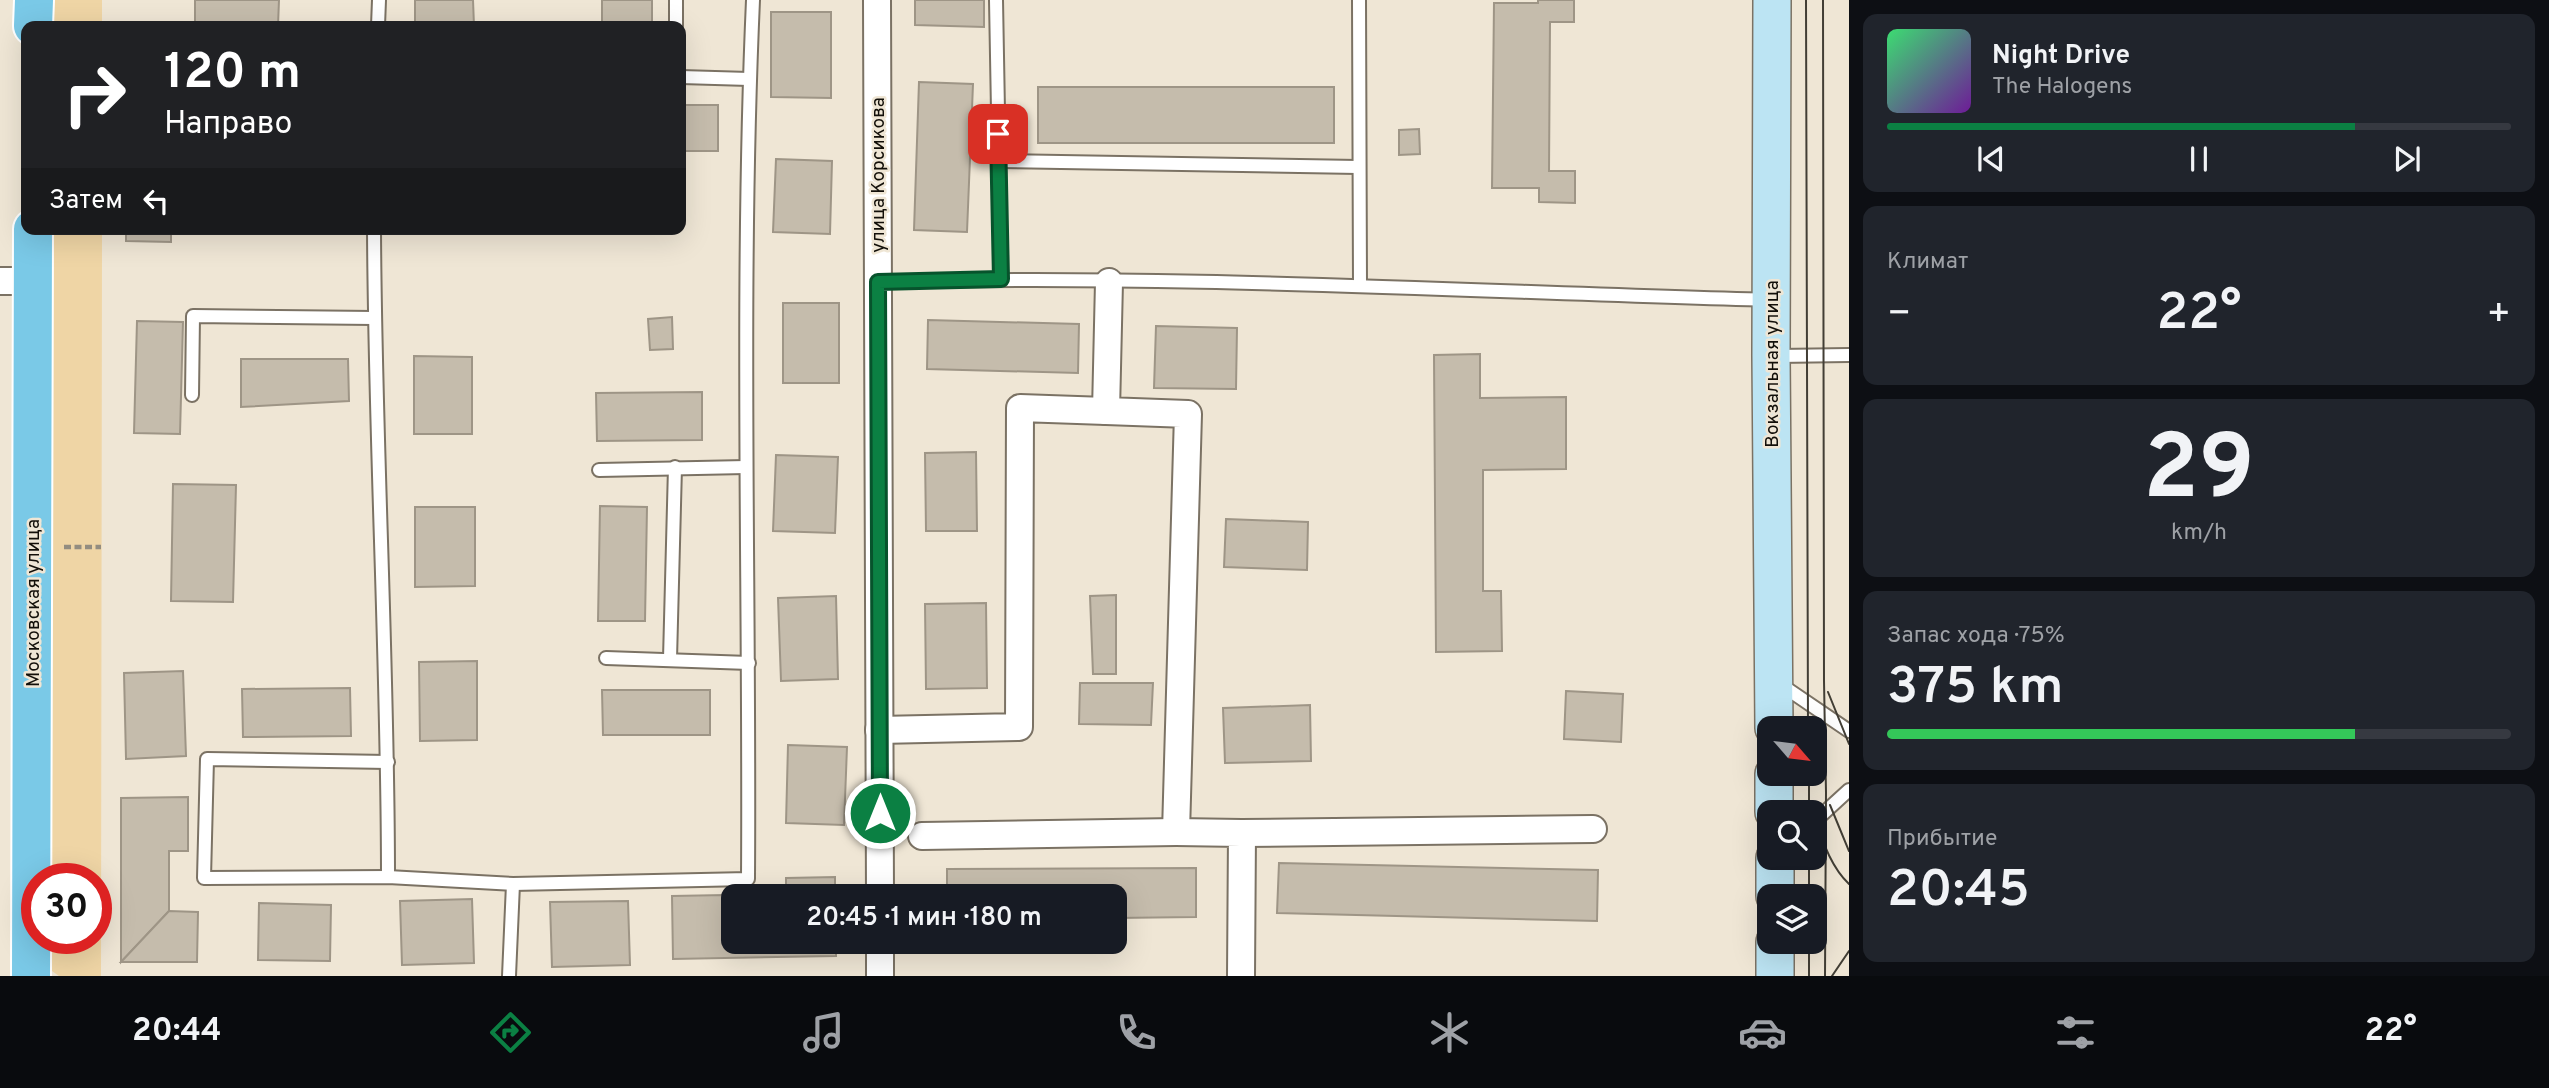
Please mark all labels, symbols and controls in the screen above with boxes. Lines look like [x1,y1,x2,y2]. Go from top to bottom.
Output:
text: Night Drive [1992,40,2130,73]
text: 120 m [164,44,301,106]
icon: right [49,49,140,140]
text: The Halogens [1992,73,2132,102]
street label: улица Корсикова [867,97,891,253]
pin [968,104,1028,164]
text: Направо [164,105,292,145]
icon: arrive [979,115,1017,153]
icon: previous [1972,140,2010,178]
icon: pause [2180,140,2218,178]
icon: next [2388,140,2426,178]
icon: left [137,182,175,220]
text: Затем [49,185,123,218]
text: Климат [1887,248,1968,277]
street label: Вокзальная улица [1761,280,1785,448]
text: 22° [2156,282,2242,348]
text: − [1887,291,1912,340]
text: + [2486,291,2511,340]
text: 29 [2143,416,2255,531]
street label: Московская улица [22,519,46,687]
text: km/h [2171,519,2227,548]
text: Запас хода · 75% [1887,622,2065,651]
text: 375 km [1887,656,2064,722]
north arrow [1757,716,1827,786]
map controls [1757,716,1827,954]
position arrow [843,776,917,850]
button: search [1757,800,1827,870]
text: Прибытие [1887,825,1997,854]
text: 20:45 [1887,859,2030,925]
speed limit sign: 30 [21,863,112,954]
button: layers [1757,884,1827,954]
text: 20:45 · 1 мин · 180 m [806,902,1042,935]
icon: directions [486,1008,535,1057]
icon: music [799,1008,848,1057]
icon: phone [1112,1008,1161,1057]
icon: climate [1425,1008,1474,1057]
icon: car [1738,1008,1787,1057]
icon: filters [2051,1008,2100,1057]
text: 20:44 [132,1012,222,1052]
text: 22° [2364,1012,2417,1052]

